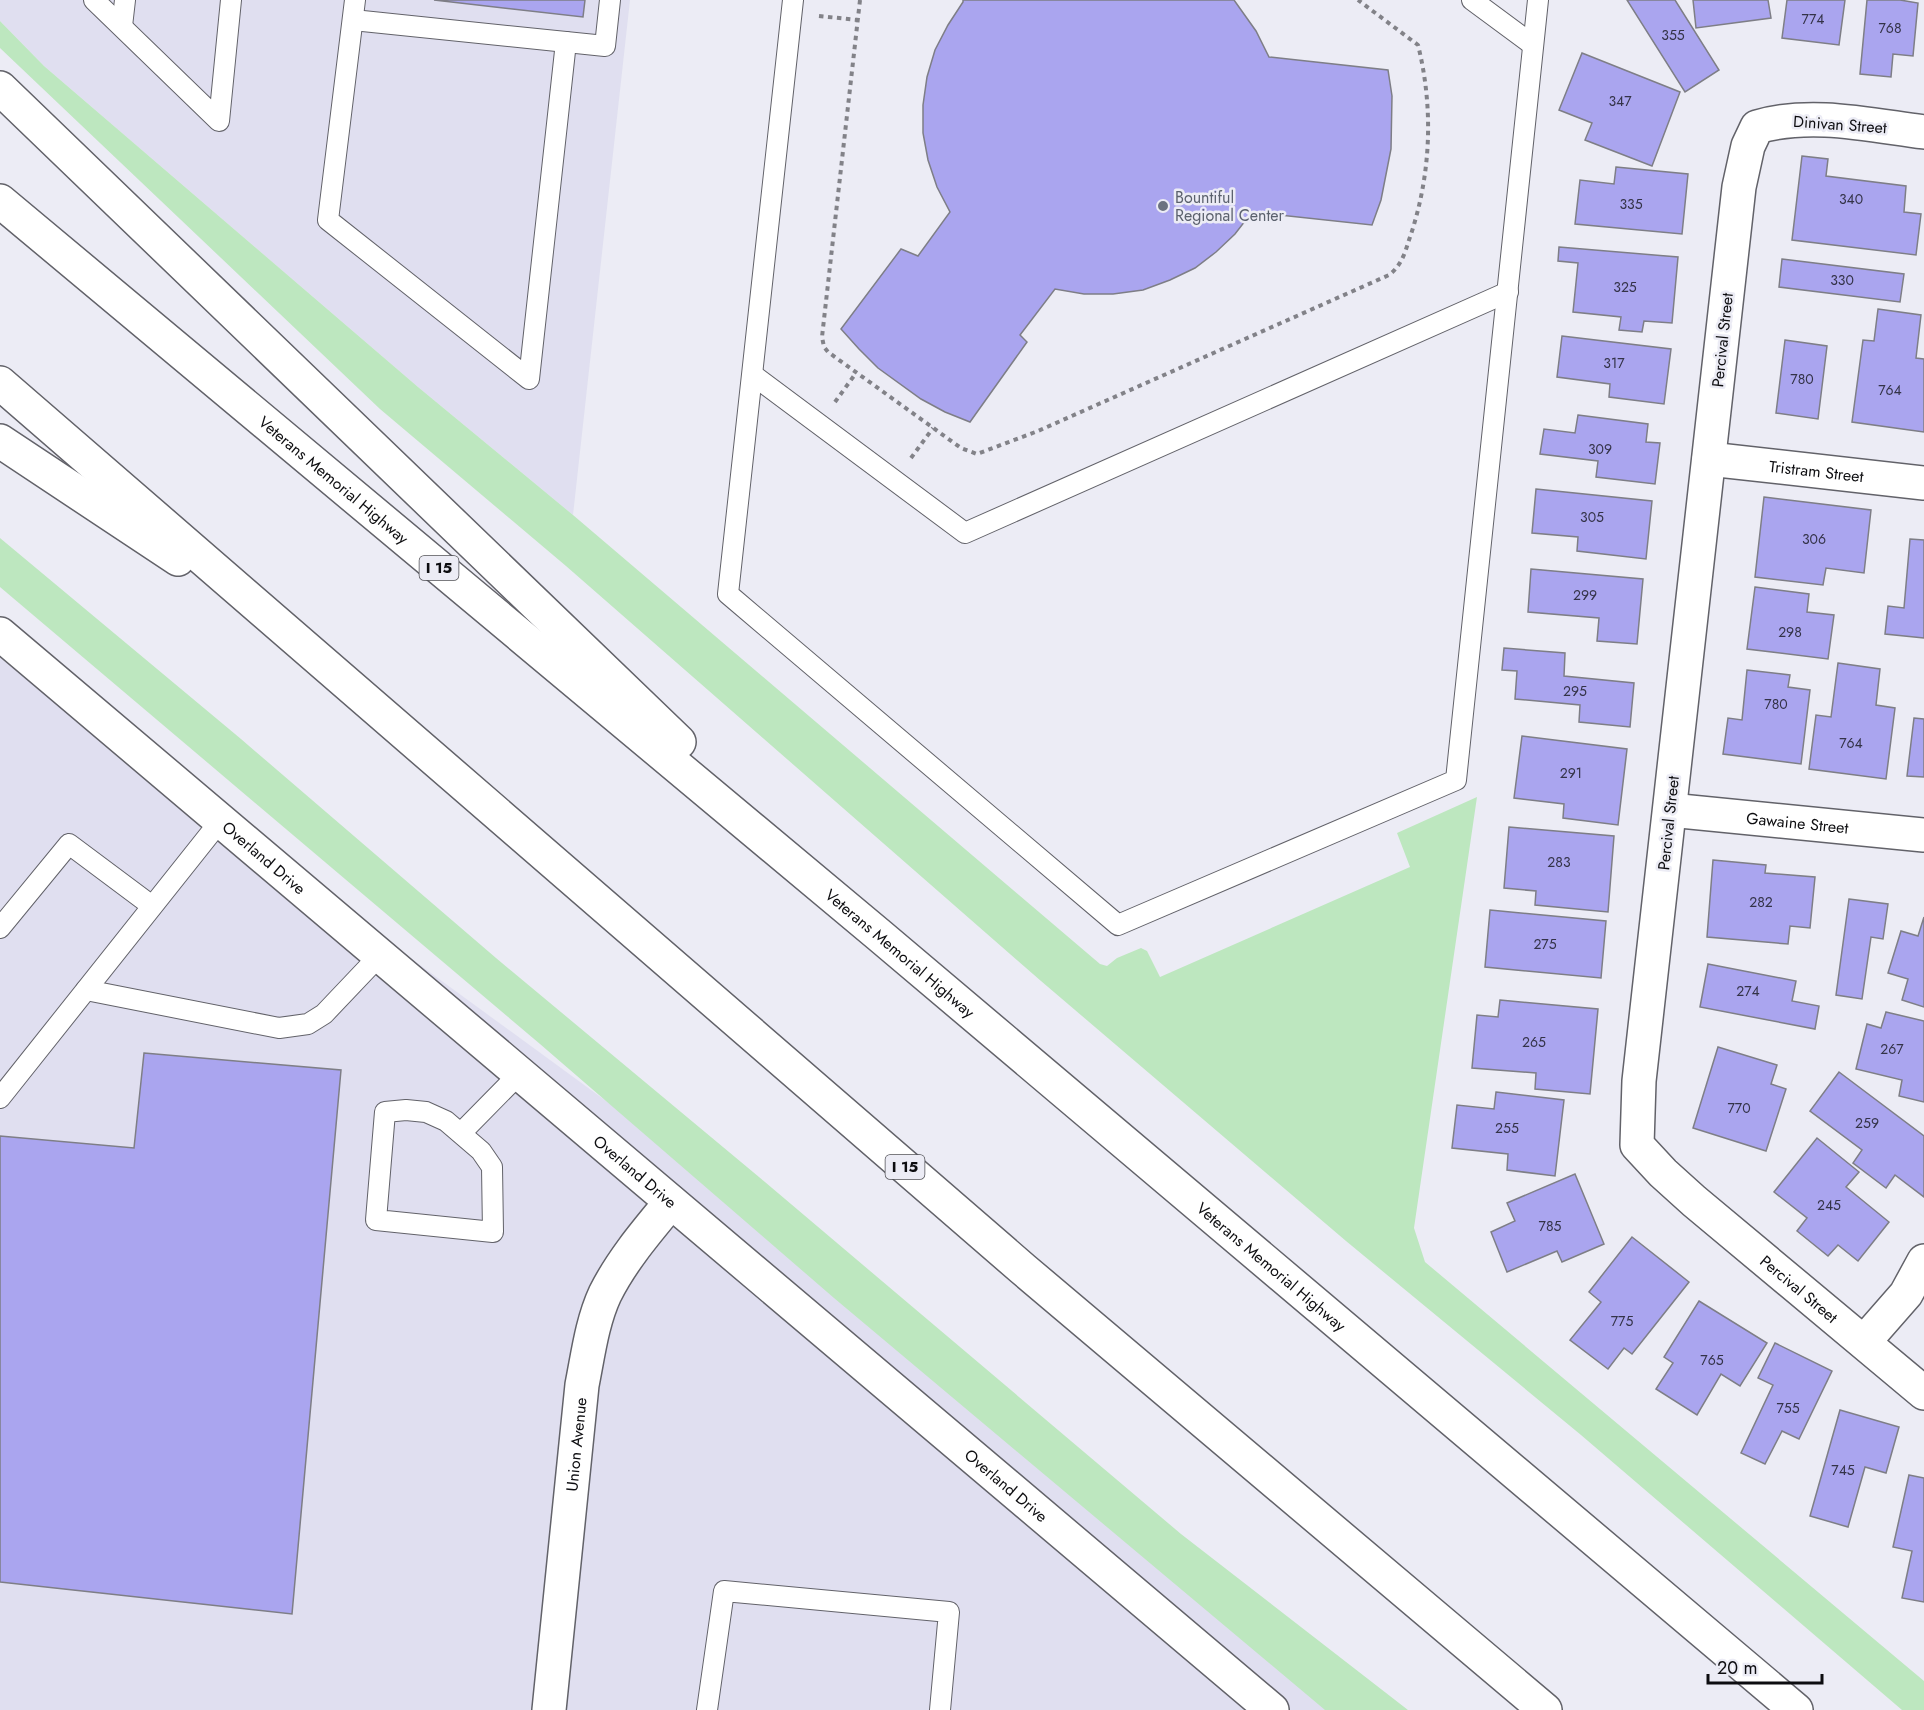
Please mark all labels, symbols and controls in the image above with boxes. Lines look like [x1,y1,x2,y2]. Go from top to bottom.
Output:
house number: 774 [1802,9,1824,29]
house number: 768 [1878,18,1902,38]
house number: 355 [1661,25,1685,45]
house number: 347 [1608,91,1632,111]
street label: Dinivan Street [1792,110,1888,139]
place label: Bountiful Regional Center [1175,186,1284,227]
house number: 340 [1839,189,1863,209]
house number: 335 [1619,194,1643,214]
marker: Bountiful Regional Center [1156,199,1170,213]
house number: 330 [1830,270,1854,290]
house number: 325 [1613,277,1637,297]
street label: Percival Street [1706,291,1739,388]
house number: 317 [1603,353,1625,373]
house number: 780 [1790,369,1814,389]
house number: 764 [1878,380,1902,400]
street label: Veterans Memorial Highway [253,411,414,550]
house number: 309 [1588,439,1612,459]
street label: Tristram Street [1768,455,1865,488]
house number: 305 [1580,507,1604,527]
house number: 306 [1802,529,1826,549]
road number: I 15 [420,556,458,580]
house number: 299 [1573,585,1597,605]
house number: 298 [1778,622,1802,642]
house number: 295 [1563,681,1587,701]
house number: 780 [1764,694,1788,714]
house number: 764 [1839,733,1863,753]
house number: 291 [1560,763,1582,783]
street label: Percival Street [1652,774,1685,871]
street label: Gawaine Street [1745,807,1850,840]
street label: Overland Drive [217,816,311,900]
house number: 283 [1547,852,1571,872]
street label: Veterans Memorial Highway [820,884,980,1024]
house number: 282 [1749,892,1773,912]
house number: 275 [1533,934,1557,954]
house number: 274 [1736,981,1760,1001]
house number: 265 [1522,1032,1546,1052]
house number: 267 [1880,1039,1904,1059]
house number: 770 [1727,1098,1751,1118]
house number: 259 [1855,1113,1879,1133]
house number: 255 [1495,1118,1519,1138]
street label: Overland Drive [588,1130,682,1214]
road number: I 15 [886,1155,924,1179]
house number: 245 [1817,1195,1841,1215]
street label: Veterans Memorial Highway [1191,1197,1352,1338]
house number: 785 [1539,1216,1562,1236]
street label: Percival Street [1755,1250,1843,1329]
house number: 775 [1611,1311,1633,1331]
house number: 765 [1700,1350,1724,1370]
street label: Union Avenue [560,1396,593,1493]
house number: 755 [1776,1398,1800,1418]
street label: Overland Drive [959,1444,1053,1528]
house number: 745 [1831,1460,1855,1480]
scale bar [1708,1647,1822,1685]
text: 20 m [1717,1655,1757,1681]

